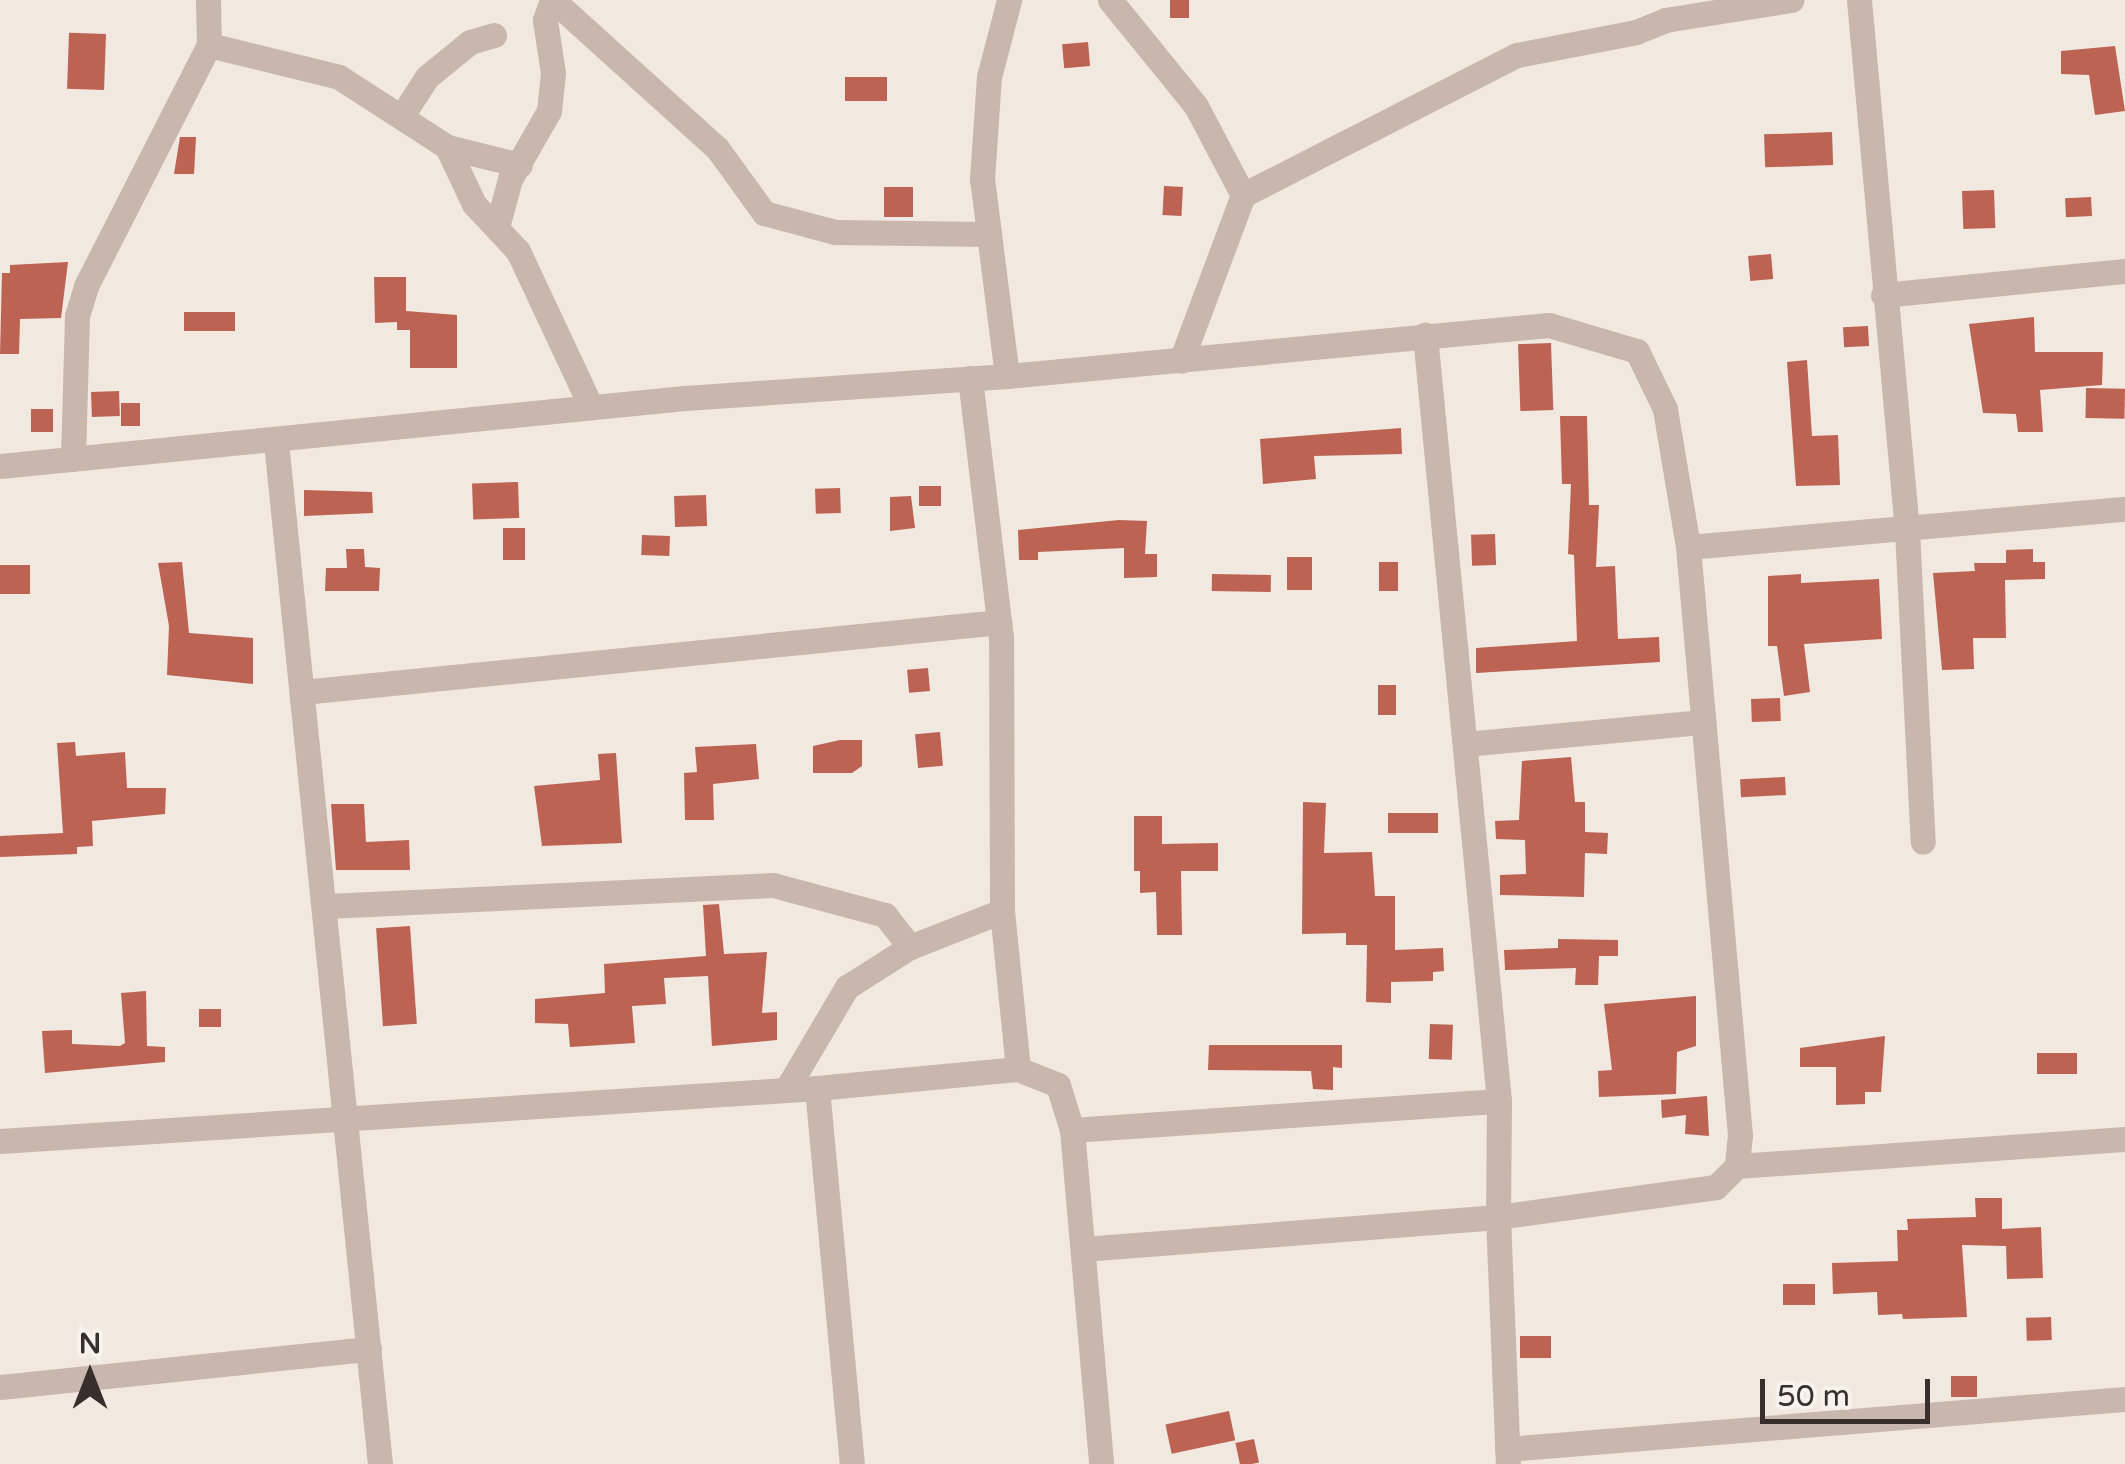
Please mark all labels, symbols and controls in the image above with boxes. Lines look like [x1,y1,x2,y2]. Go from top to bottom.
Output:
north arrow [40,1324,140,1424]
text: N [79,1327,101,1361]
scale bar [1765,1359,1935,1421]
text: 50 m [1777,1378,1850,1415]

